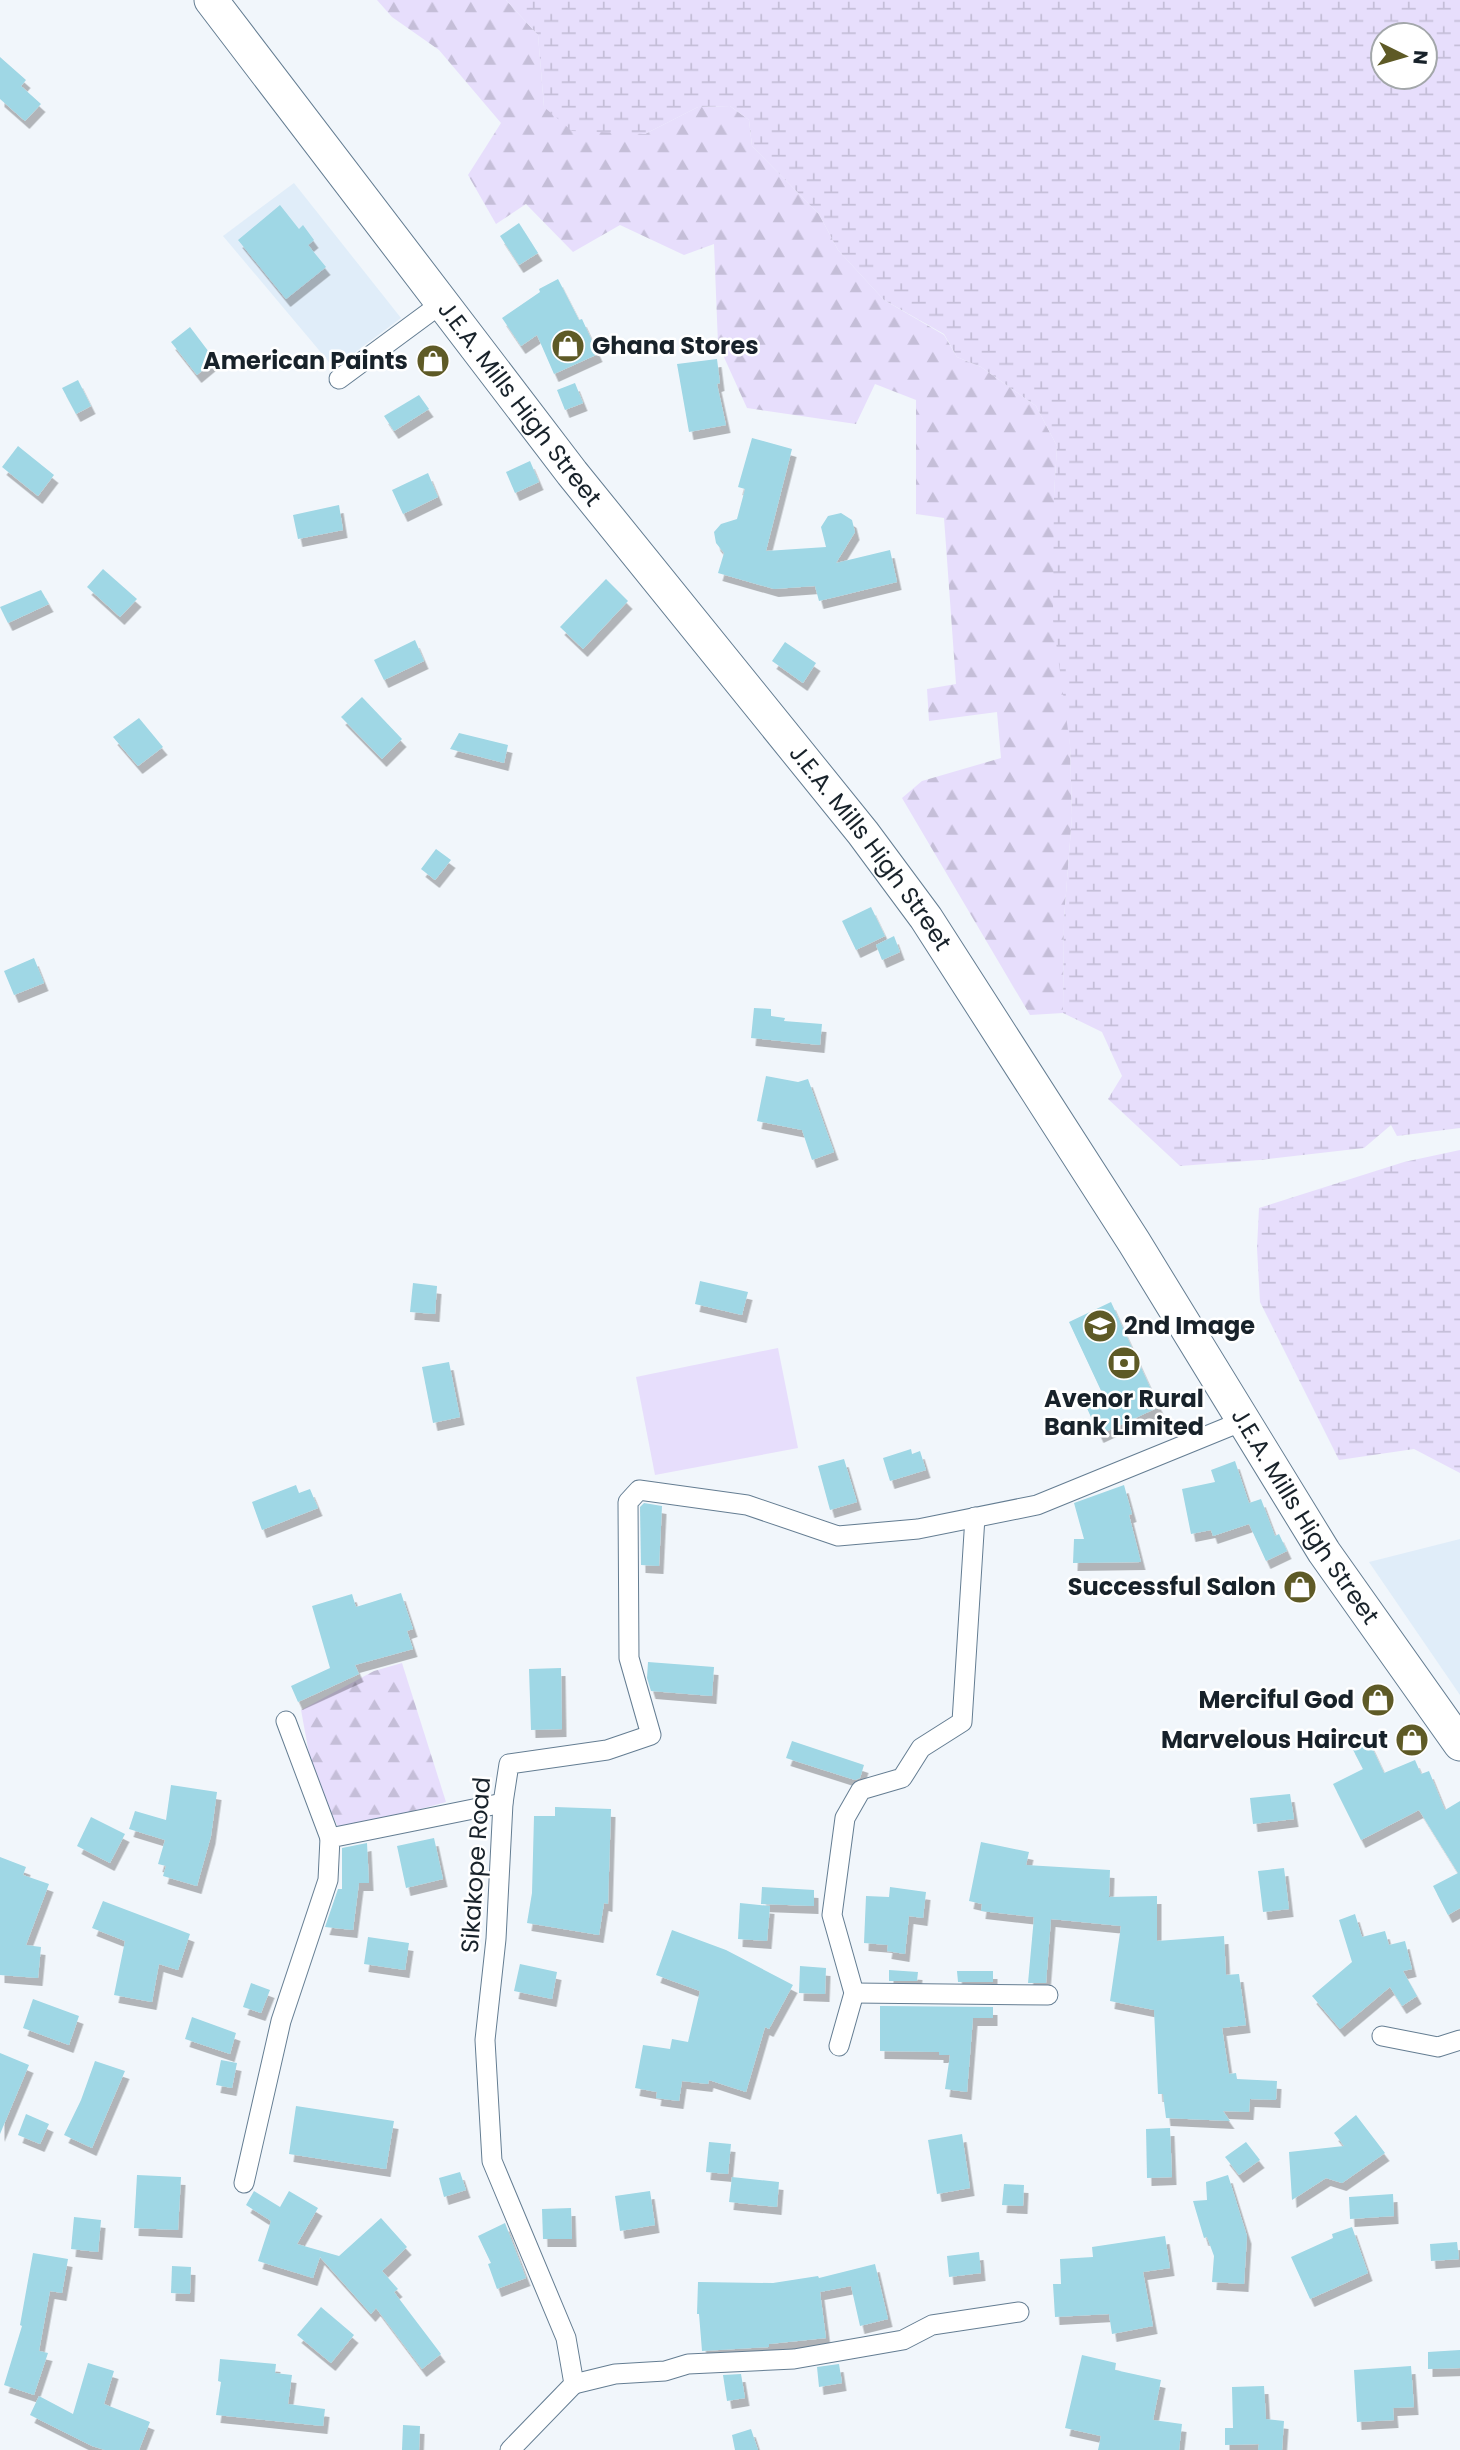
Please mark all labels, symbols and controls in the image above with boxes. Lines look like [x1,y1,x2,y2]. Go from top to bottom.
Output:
north arrow [1369,21,1439,91]
text: N [1406,49,1435,66]
street label: J.E.A. Mills High Street [430,294,609,513]
shop icon: Ghana Stores [549,327,587,365]
place label: Ghana Stores [592,329,759,362]
shop icon: American Paints [414,342,452,380]
place label: American Paints [203,344,408,377]
street label: J.E.A. Mills High Street [782,737,960,957]
school or university icon: 2nd Image [1081,1307,1119,1345]
place label: 2nd Image [1124,1309,1255,1342]
bank icon: Avenor Rural Bank Limited [1105,1344,1143,1382]
place label: Avenor Rural Bank Limited [1044,1382,1204,1443]
street label: J.E.A. Mills High Street [1224,1402,1387,1631]
shop icon: Successful Salon [1281,1568,1319,1606]
place label: Successful Salon [1068,1570,1276,1603]
shop icon: Merciful God [1359,1681,1397,1719]
place label: Merciful God [1198,1683,1354,1716]
shop icon: Marvelous Haircut [1393,1721,1431,1759]
place label: Marvelous Haircut [1161,1723,1388,1756]
street label: Sikakope Road [453,1776,498,1954]

